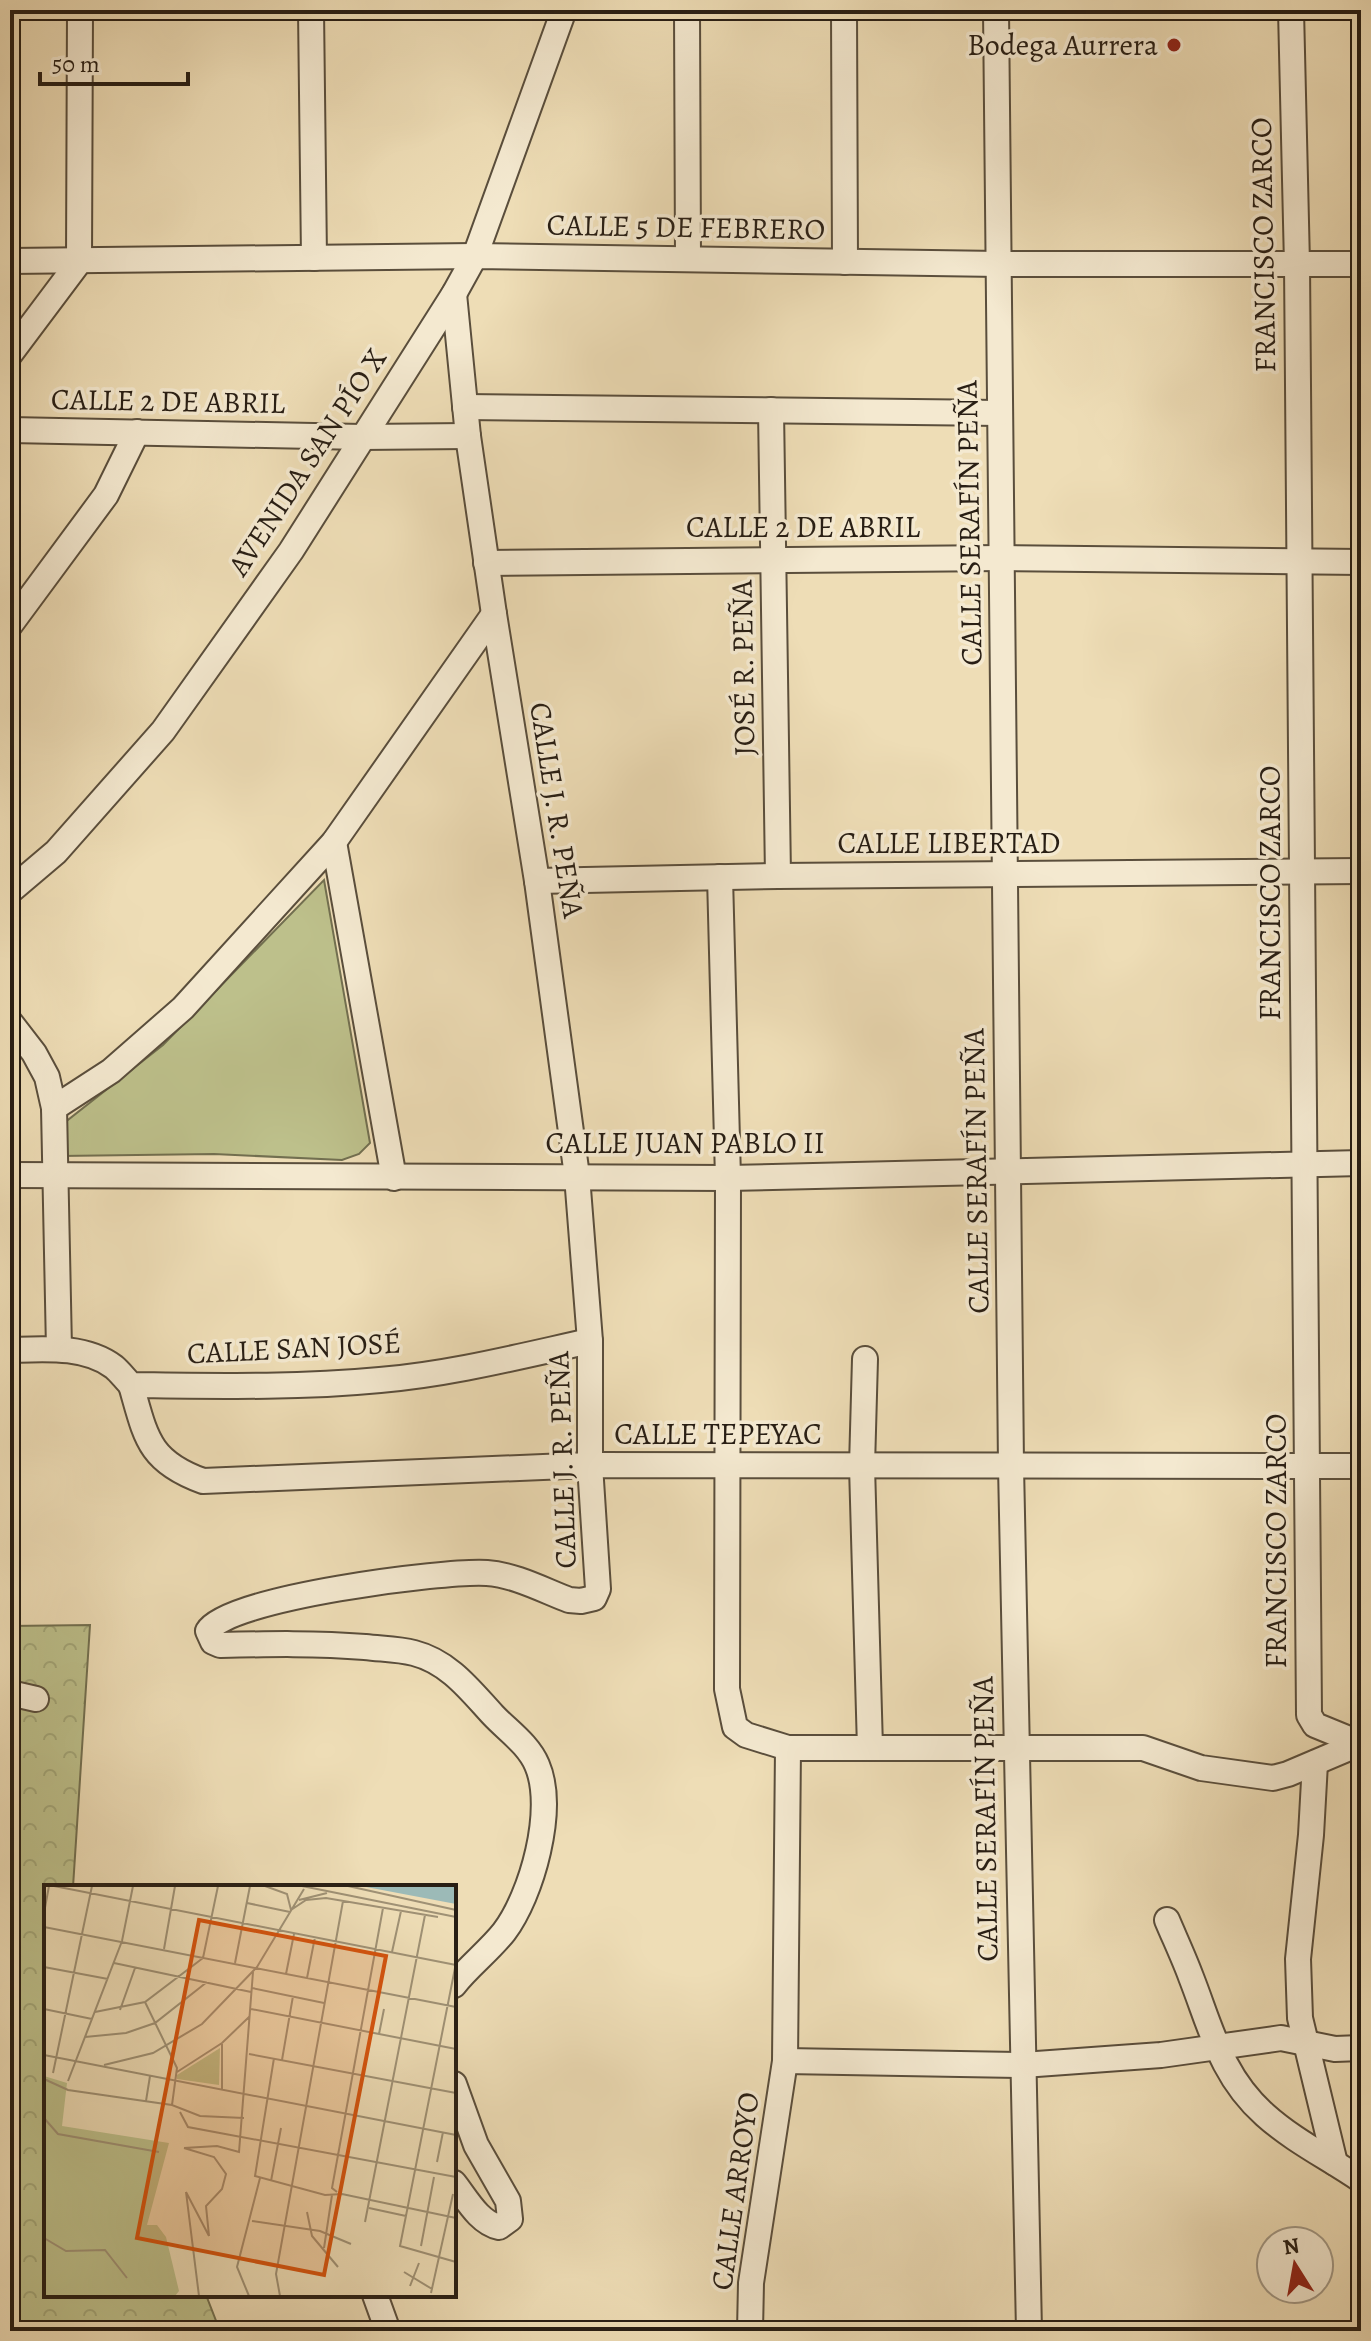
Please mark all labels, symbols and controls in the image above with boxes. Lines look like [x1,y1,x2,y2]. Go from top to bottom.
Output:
place label: Bodega Aurrera [967,25,1158,65]
scale bar [40,36,188,86]
marker: Bodega Aurrera [1165,36,1183,54]
text: 50 m [52,48,100,80]
street label: FRANCISCO ZARCO [1241,117,1285,373]
street label: CALLE 5 DE FEBRERO [546,205,826,249]
street label: AVENIDA SAN PÍO X [218,340,396,584]
street label: CALLE 2 DE ABRIL [51,379,286,423]
street label: CALLE SERAFÍN PEÑA [947,379,991,666]
street label: CALLE 2 DE ABRIL [686,507,921,547]
street label: JOSÉ R. PEÑA [721,579,765,756]
street label: CALLE J. R. PEÑA [520,699,594,921]
street label: FRANCISCO ZARCO [1250,765,1290,1021]
street label: CALLE LIBERTAD [838,823,1060,863]
street label: CALLE SERAFÍN PEÑA [954,1027,998,1314]
street label: CALLE JUAN PABLO II [546,1123,824,1163]
street label: CALLE SAN JOSÉ [186,1322,402,1374]
street label: CALLE J. R. PEÑA [538,1350,586,1569]
street label: FRANCISCO ZARCO [1256,1413,1296,1669]
street label: CALLE TEPEYAC [614,1414,822,1454]
street label: CALLE SERAFÍN PEÑA [963,1675,1007,1962]
inset map [44,1885,456,2297]
street label: CALLE ARROYO [701,2089,769,2293]
north arrow [1255,2225,1335,2305]
text: N [1281,2230,1302,2263]

